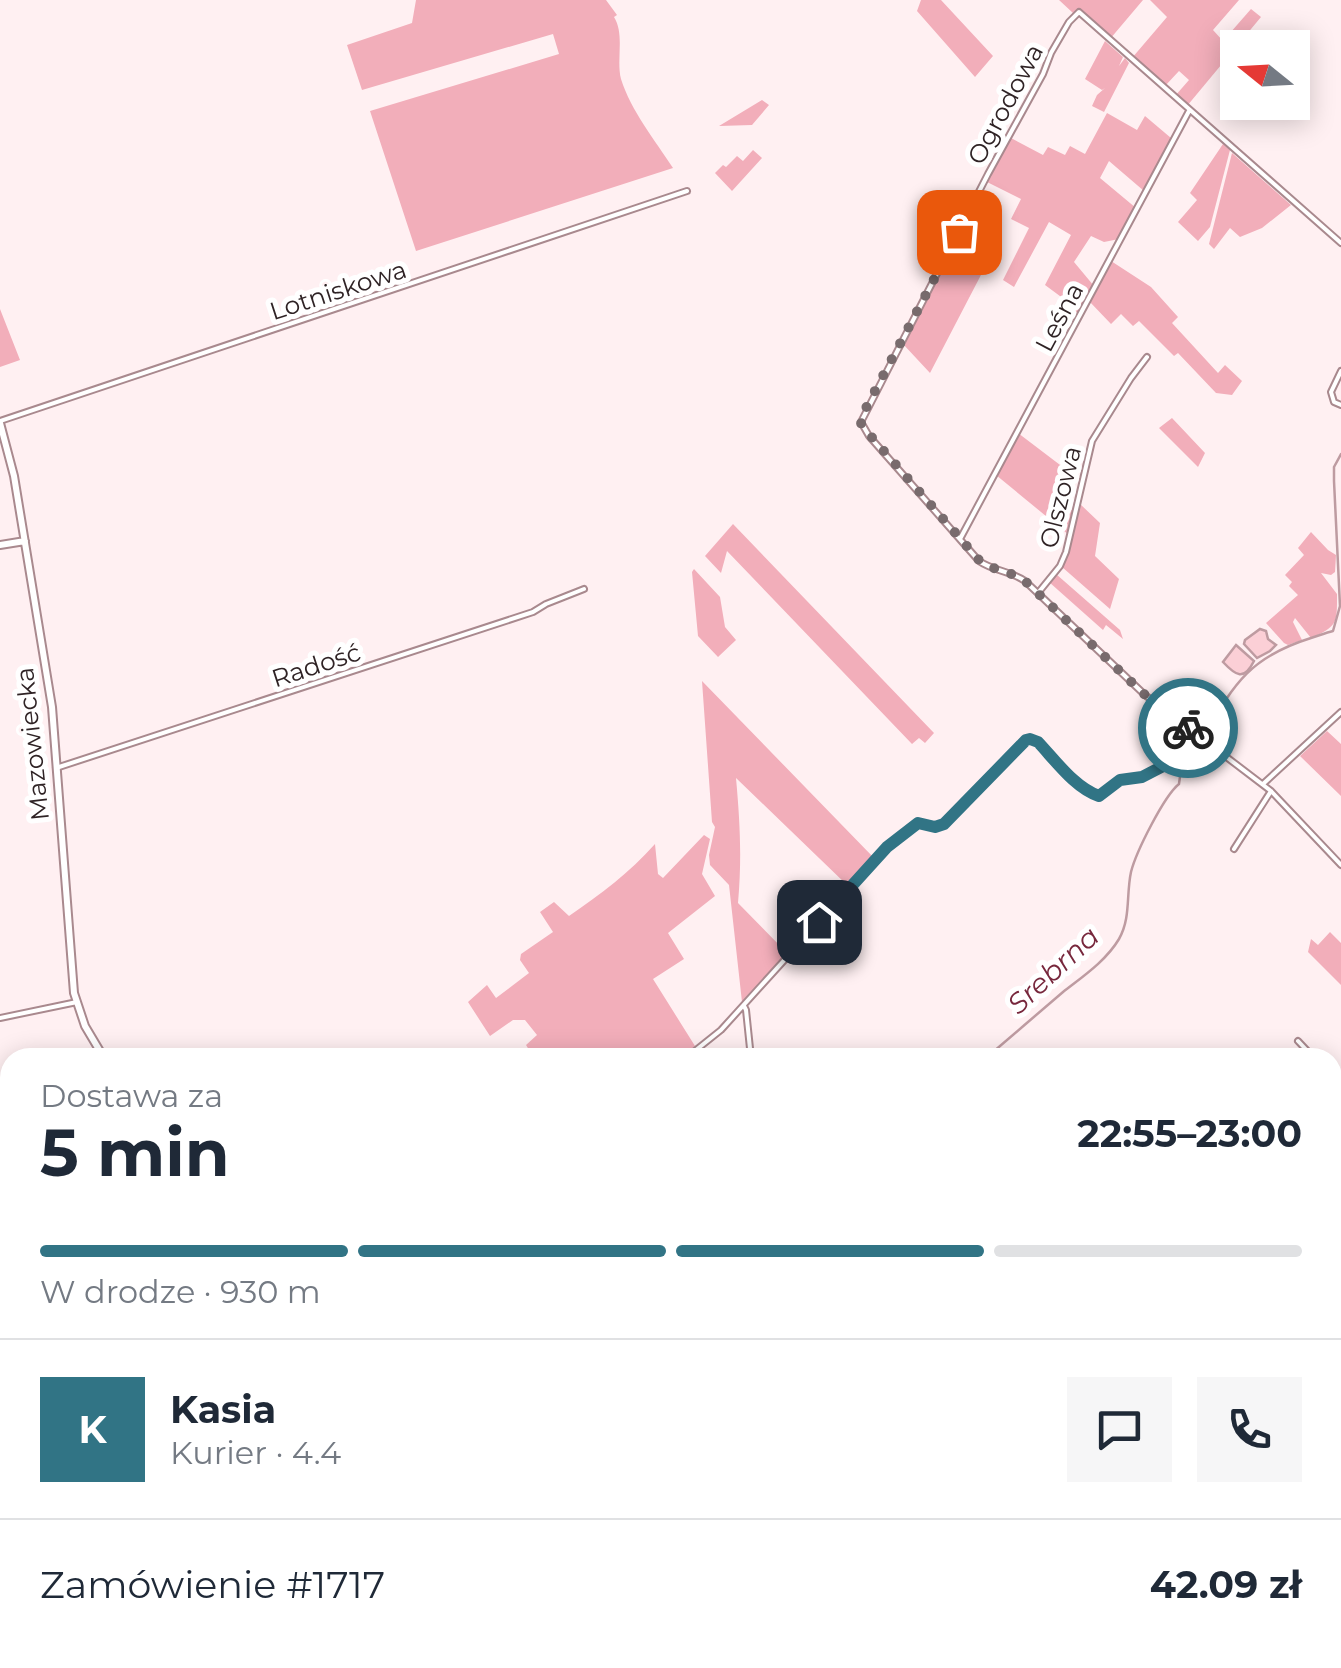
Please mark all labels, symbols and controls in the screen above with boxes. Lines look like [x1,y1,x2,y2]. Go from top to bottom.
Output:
north arrow [1220,30,1310,120]
map controls [1220,30,1310,120]
street label: Ogrodowa [961,39,1049,169]
pin [917,190,1002,275]
icon: bag [932,205,987,260]
street label: Lotniskowa [266,254,410,326]
street label: Leśna [1029,278,1089,356]
street label: Olszowa [1033,443,1087,551]
street label: Radość [268,637,364,693]
street label: Mazowiecka [9,666,55,822]
courier [1138,678,1238,778]
icon: bike [1161,701,1216,756]
pin [777,880,862,965]
icon: home [792,895,847,950]
water label: Srebrna [1000,919,1106,1021]
text: Dostawa za [40,1076,223,1115]
text: 22:55–23:00 [1077,1110,1302,1157]
text: 5 min [40,1113,230,1192]
text: W drodze · 930 m [40,1272,321,1311]
button: chat [1067,1377,1172,1482]
button: phone [1197,1377,1302,1482]
text: Kasia [170,1386,276,1433]
text: K [78,1406,107,1453]
text: Kurier · 4.4 [170,1433,341,1472]
text: Zamówienie #1717 [40,1561,385,1608]
text: 42.09 zł [1150,1561,1302,1608]

